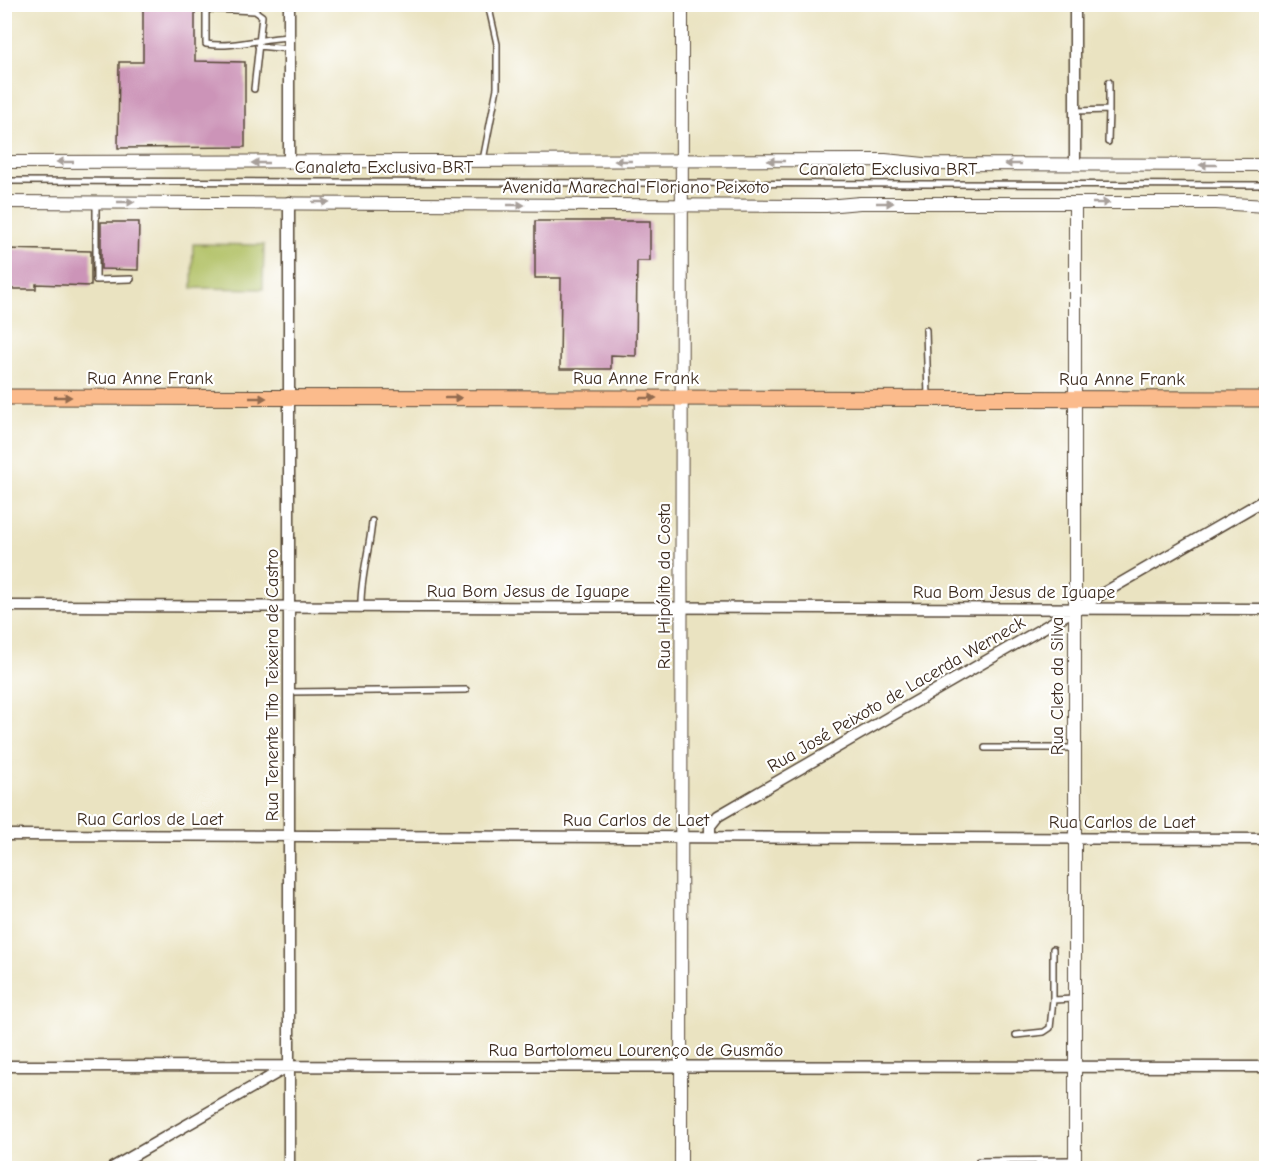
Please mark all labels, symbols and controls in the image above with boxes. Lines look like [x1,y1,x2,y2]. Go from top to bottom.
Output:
one-way arrow [614,156,633,166]
one-way arrow [767,156,786,166]
one-way arrow [56,157,75,167]
street label: Canaleta Exclusiva BRT [295,157,474,178]
one-way arrow [251,158,270,168]
street label: Canaleta Exclusiva BRT [799,159,978,180]
one-way arrow [1004,159,1023,169]
one-way arrow [1199,160,1218,170]
street label: Avenida Marechal Floriano Peixoto [502,177,770,198]
one-way arrow [116,197,135,207]
one-way arrow [311,197,330,207]
one-way arrow [875,198,894,208]
one-way arrow [1091,198,1110,208]
one-way arrow [506,200,525,210]
street label: Rua Anne Frank [87,368,213,389]
street label: Rua Anne Frank [573,368,699,389]
street label: Rua Anne Frank [1059,369,1185,390]
one-way arrow [53,392,72,402]
one-way arrow [248,393,267,402]
one-way arrow [443,393,462,403]
one-way arrow [638,393,657,403]
street label: Rua Hipólito da Costa [654,503,675,669]
street label: Rua Tenente Tito Teixeira de Castro [262,549,283,821]
street label: Rua Bom Jesus de Iguape [427,581,629,602]
street label: Rua Bom Jesus de Iguape [913,582,1115,603]
street label: Rua José Peixoto de Lacerda Werneck [764,612,1029,777]
street label: Rua Cleto da Silva [1047,617,1068,755]
street label: Rua Carlos de Laet [77,809,224,830]
street label: Rua Carlos de Laet [563,810,710,831]
street label: Rua Carlos de Laet [1049,812,1196,833]
street label: Rua Bartolomeu Lourenço de Gusmão [489,1040,783,1061]

